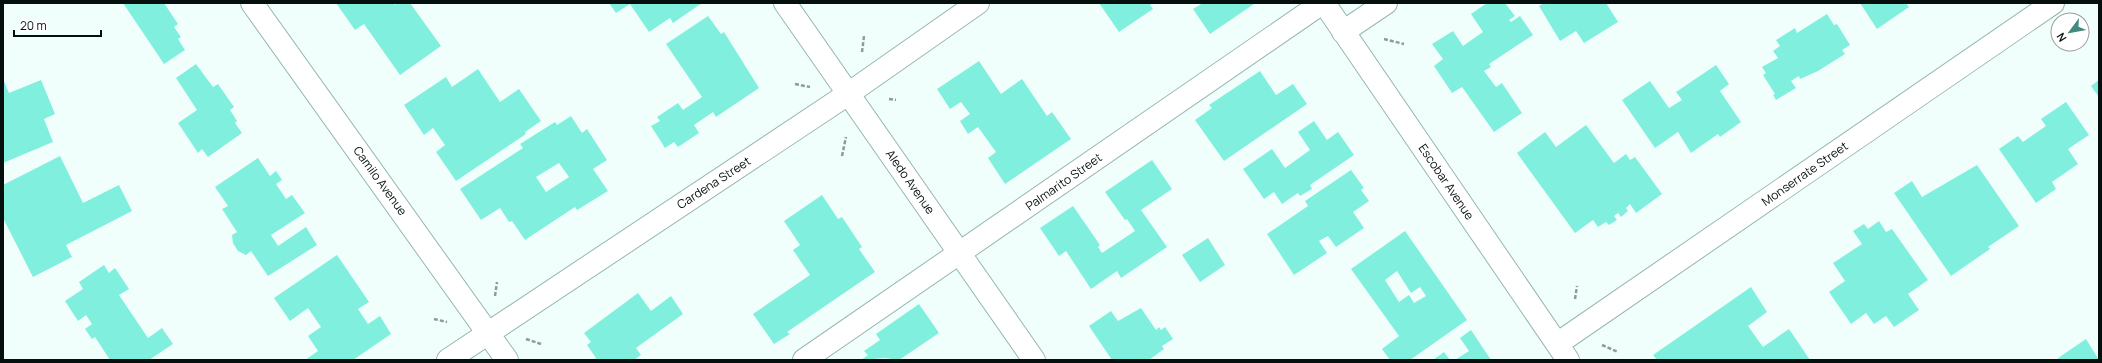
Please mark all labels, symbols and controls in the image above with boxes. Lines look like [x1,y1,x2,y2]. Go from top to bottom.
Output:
scale bar [14,12,101,38]
north arrow [2050,12,2090,52]
text: 20 m [20,17,47,34]
text: N [2053,30,2070,45]
street label: Monserrate Street [1758,137,1851,210]
street label: Escobar Avenue [1415,140,1478,223]
street label: Camilo Avenue [350,143,411,219]
street label: Aledo Avenue [882,146,939,217]
street label: Palmarito Street [1022,149,1105,214]
street label: Cardena Street [674,152,754,213]

